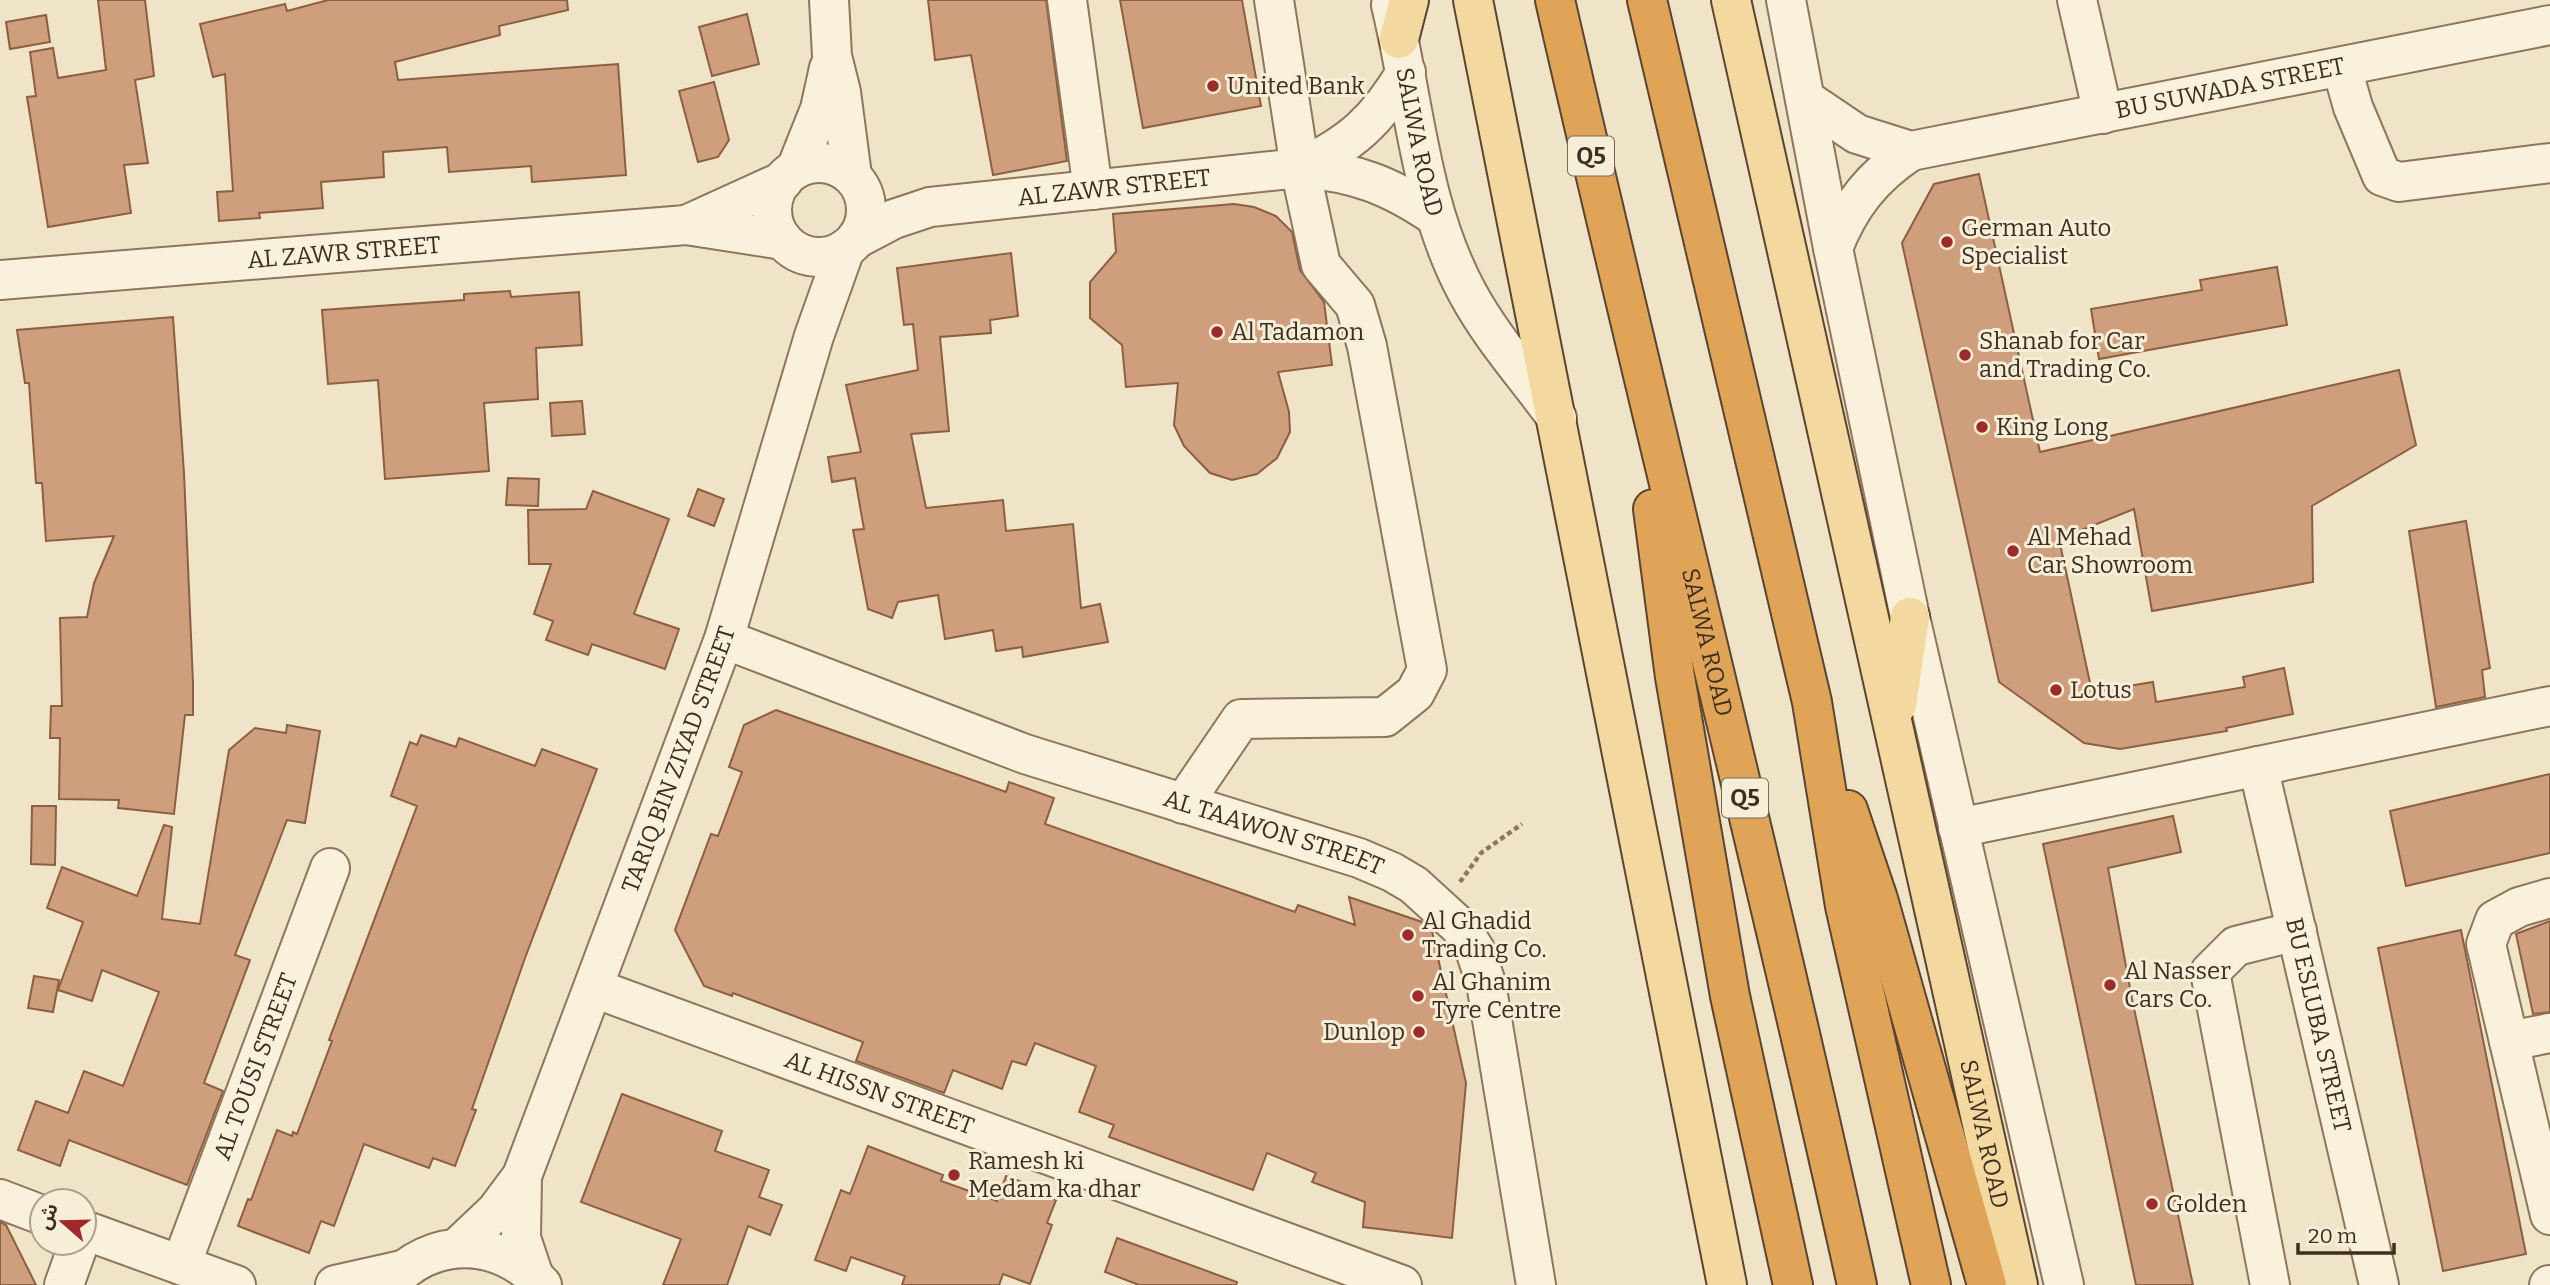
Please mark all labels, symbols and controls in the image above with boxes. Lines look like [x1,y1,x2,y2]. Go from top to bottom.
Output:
street label: BU SUWADA STREET [2113,52,2347,124]
street label: SALWA ROAD [1390,65,1449,220]
place label: United Bank [1227,72,1365,100]
marker: United Bank [1205,78,1221,94]
road number: Q5 [1568,136,1614,176]
street label: AL ZAWR STREET [1016,164,1212,212]
place label: German Auto Specialist [1961,214,2111,270]
street label: AL ZAWR STREET [246,231,442,274]
marker: German Auto Specialist [1939,234,1955,250]
place label: Al Tadamon [1231,318,1364,346]
marker: Al Tadamon [1209,324,1225,340]
place label: Shanab for Car and Trading Co. [1979,327,2151,383]
marker: Shanab for Car and Trading Co. [1957,347,1973,363]
place label: King Long [1996,413,2109,441]
marker: King Long [1974,419,1990,435]
place label: Al Mehad Car Showroom [2027,523,2193,579]
marker: Al Mehad Car Showroom [2005,543,2021,559]
street label: SALWA ROAD [1676,565,1738,719]
street label: TARIQ BIN ZIYAD STREET [616,623,741,897]
place label: Lotus [2070,676,2132,704]
marker: Lotus [2048,682,2064,698]
road number: Q5 [1722,778,1768,818]
street label: AL TAAWON STREET [1160,784,1388,881]
place label: Al Ghadid Trading Co. [1422,907,1547,963]
street label: BU ESLUBA STREET [2280,915,2357,1135]
marker: Al Ghadid Trading Co. [1400,927,1416,943]
place label: Al Nasser Cars Co. [2124,957,2231,1013]
place label: Al Ghanim Tyre Centre [1432,968,1561,1024]
street label: AL TOUSI STREET [208,969,303,1164]
marker: Al Nasser Cars Co. [2102,977,2118,993]
marker: Al Ghanim Tyre Centre [1410,988,1426,1004]
place label: Dunlop [1323,1018,1405,1046]
marker: Dunlop [1411,1024,1427,1040]
street label: AL HISSN STREET [781,1045,978,1140]
street label: SALWA ROAD [1954,1057,2014,1211]
place label: Ramesh ki Medam ka dhar [968,1147,1141,1203]
marker: Ramesh ki Medam ka dhar [946,1167,962,1183]
north arrow [28,1187,98,1257]
place label: Golden [2166,1190,2247,1218]
marker: Golden [2144,1196,2160,1212]
text: ش [32,1200,63,1233]
scale bar [2298,1212,2394,1256]
text: 20 m [2308,1223,2357,1249]

